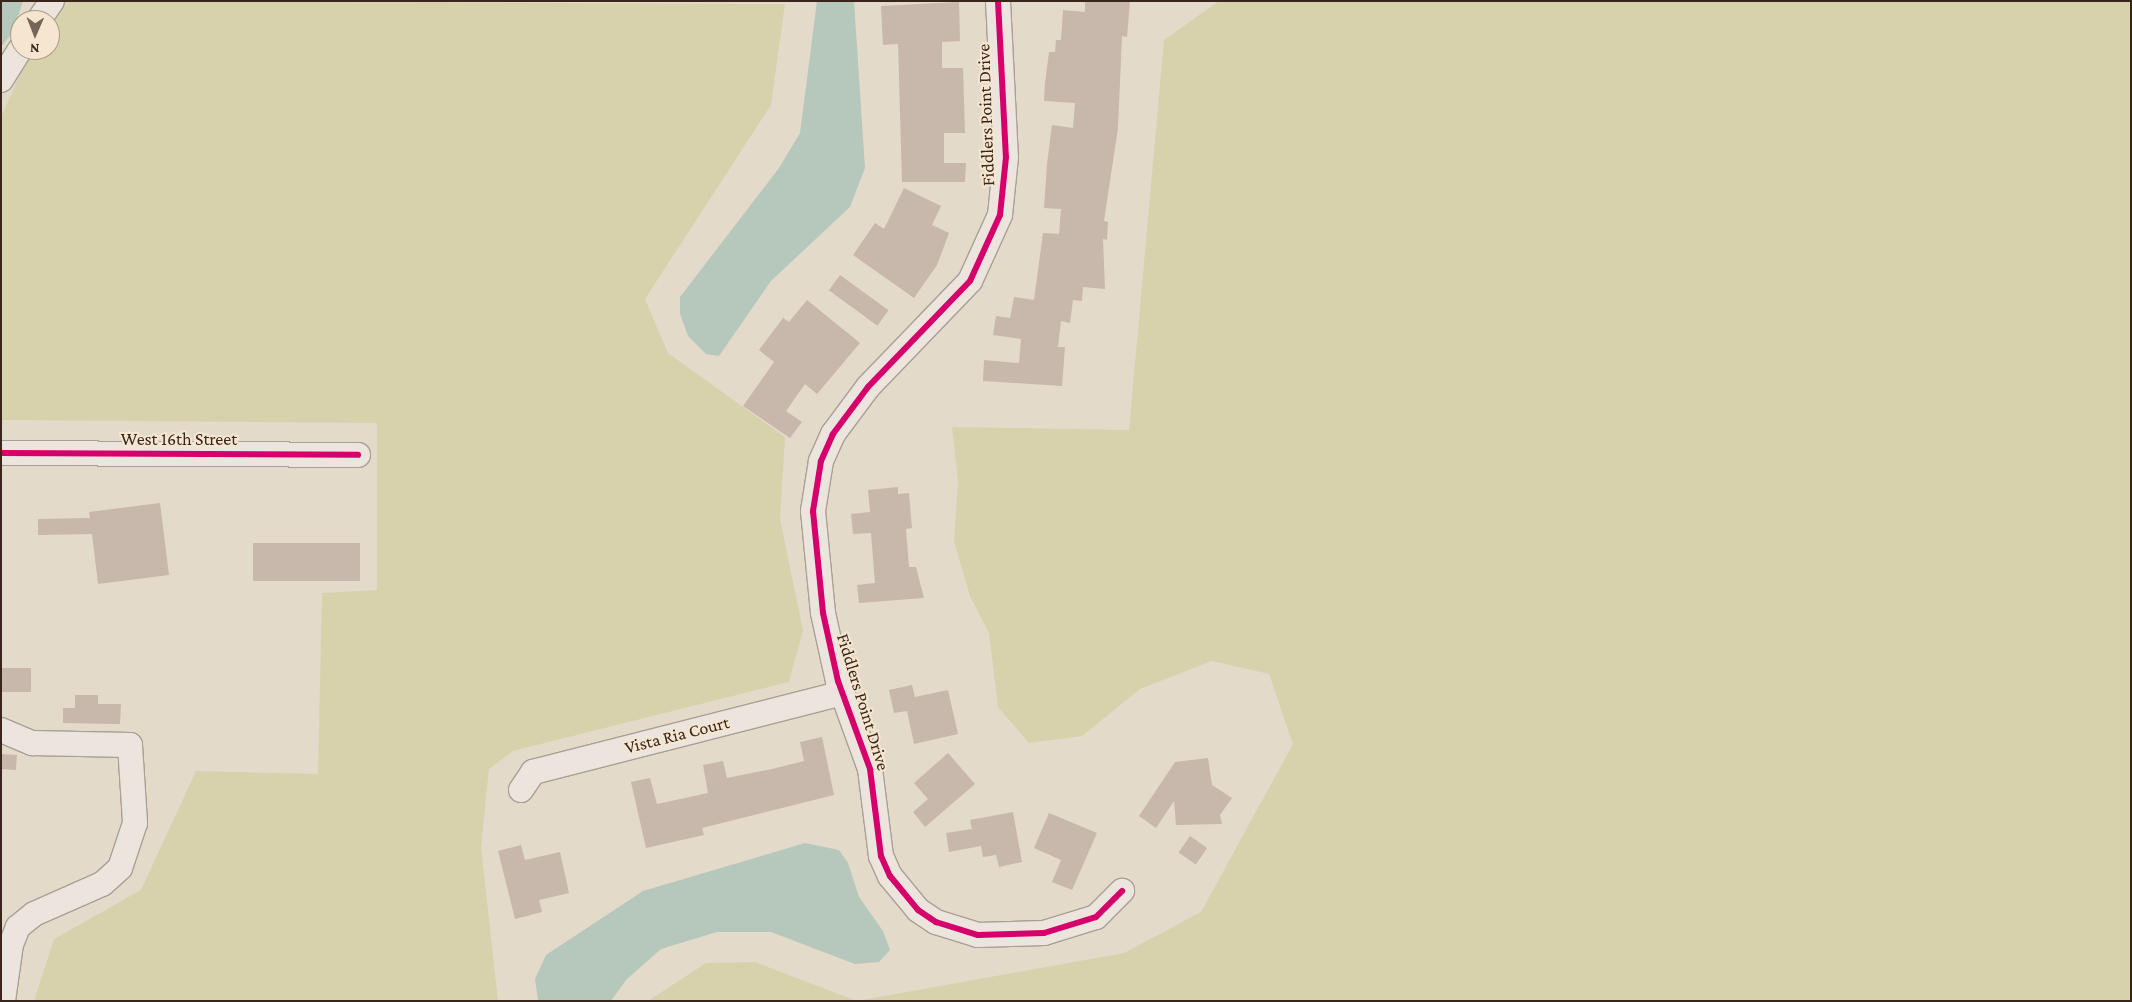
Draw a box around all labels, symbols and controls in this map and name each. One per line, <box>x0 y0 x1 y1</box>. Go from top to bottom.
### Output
north arrow <box>10 10 60 60</box>
text: N <box>30 41 40 57</box>
street label: Fiddlers Point Drive <box>973 44 999 186</box>
street label: West 16th Street <box>121 428 237 450</box>
street label: Fiddlers Point Drive <box>832 631 894 773</box>
street label: Vista Ria Court <box>622 712 732 758</box>

